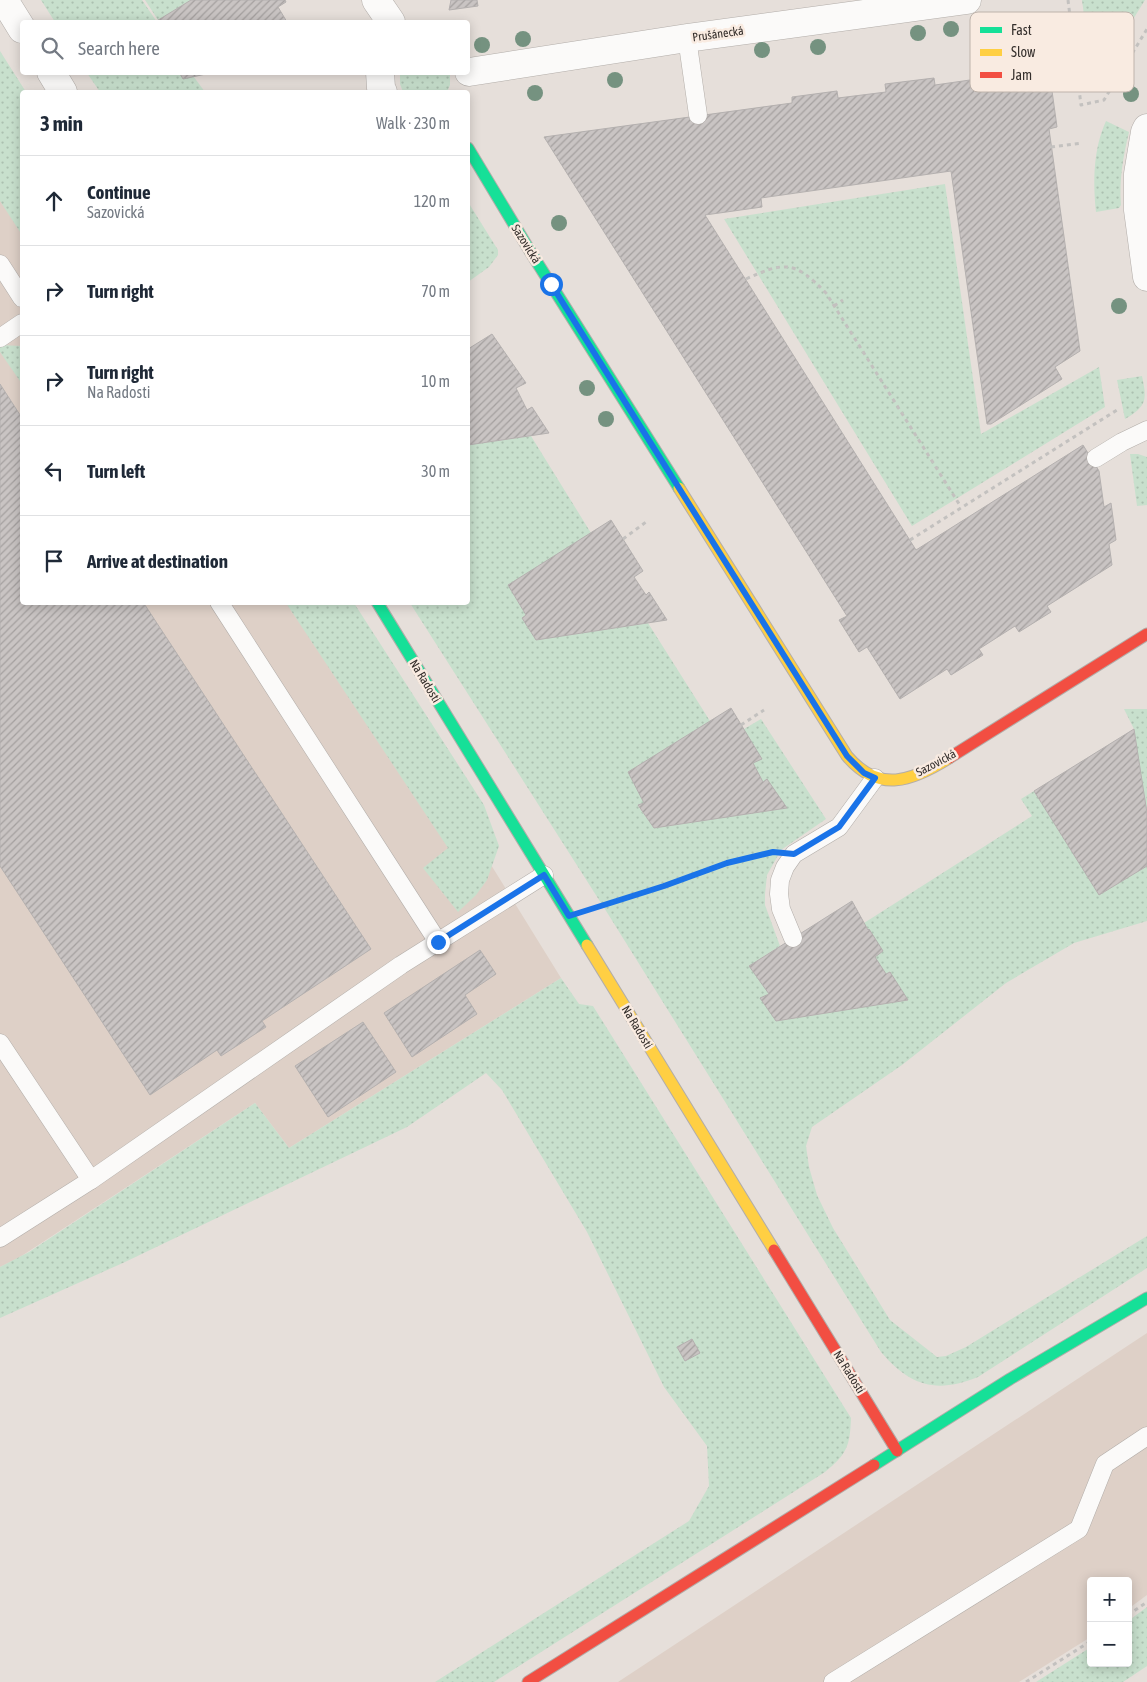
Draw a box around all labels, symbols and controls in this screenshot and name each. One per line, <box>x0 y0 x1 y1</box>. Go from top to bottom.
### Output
legend <box>970 12 1134 92</box>
search box <box>20 20 470 75</box>
text: Fast <box>1011 22 1032 38</box>
street label: Prušánecká <box>692 23 744 45</box>
icon: search <box>38 34 66 62</box>
text: Search here <box>78 37 160 59</box>
text: Slow <box>1011 44 1036 60</box>
text: Jam <box>1011 67 1032 83</box>
text: 3 min <box>40 111 83 135</box>
text: Walk · 230 m <box>376 114 450 132</box>
text: Continue <box>87 181 151 203</box>
icon: ahead <box>40 187 68 215</box>
text: 120 m <box>414 192 450 210</box>
text: Sazovická <box>87 203 145 221</box>
street label: Sazovická <box>509 222 543 266</box>
route start <box>540 273 563 296</box>
icon: right <box>40 277 68 305</box>
text: Turn right <box>87 280 154 302</box>
text: 70 m <box>421 282 450 300</box>
text: Turn right <box>87 361 154 383</box>
icon: right <box>40 367 68 395</box>
text: 10 m <box>421 372 450 390</box>
text: Na Radosti <box>87 383 151 401</box>
icon: left <box>40 457 68 485</box>
text: Turn left <box>87 460 145 482</box>
text: 30 m <box>421 462 450 480</box>
icon: arrive <box>40 547 68 575</box>
text: Arrive at destination <box>87 550 228 572</box>
street label: Na Radosti <box>407 657 443 705</box>
street label: Sazovická <box>914 747 958 779</box>
route end <box>427 931 450 954</box>
street label: Na Radosti <box>619 1003 655 1051</box>
street label: Na Radosti <box>830 1348 868 1396</box>
map controls <box>1087 1577 1132 1667</box>
button: + <box>1087 1577 1132 1622</box>
button: − <box>1087 1622 1132 1667</box>

